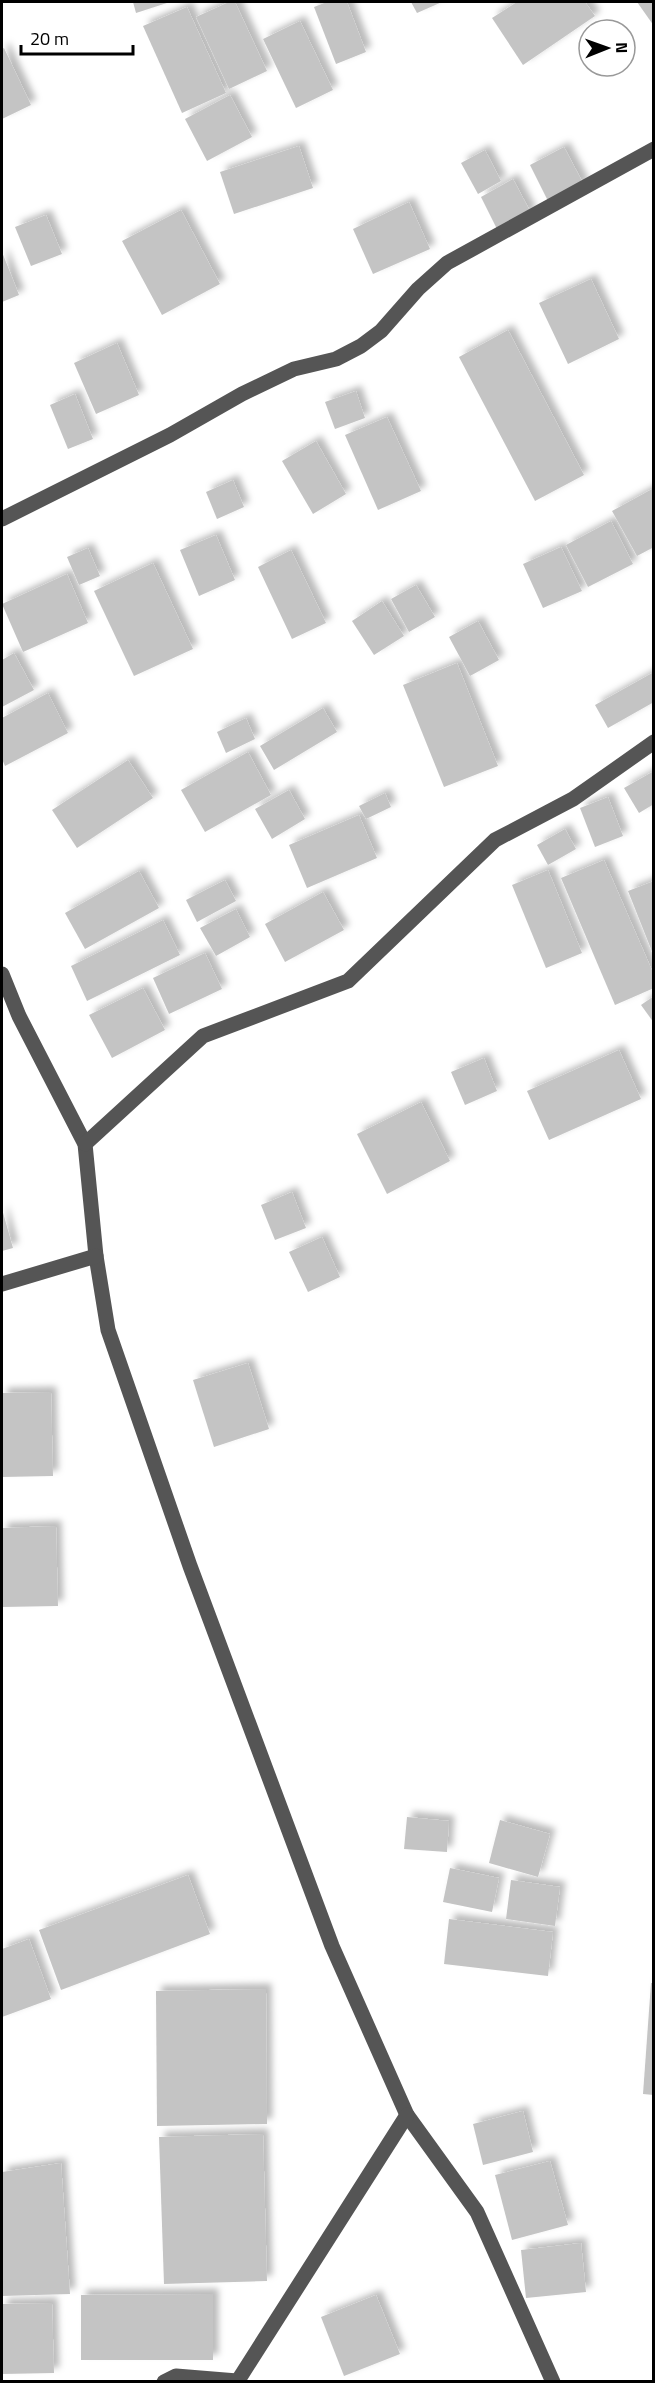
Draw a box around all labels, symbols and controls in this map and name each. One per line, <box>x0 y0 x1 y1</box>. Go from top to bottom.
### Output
scale bar <box>21 18 134 56</box>
north arrow <box>577 18 637 78</box>
text: 20 m <box>30 25 69 52</box>
text: N <box>610 42 634 53</box>

